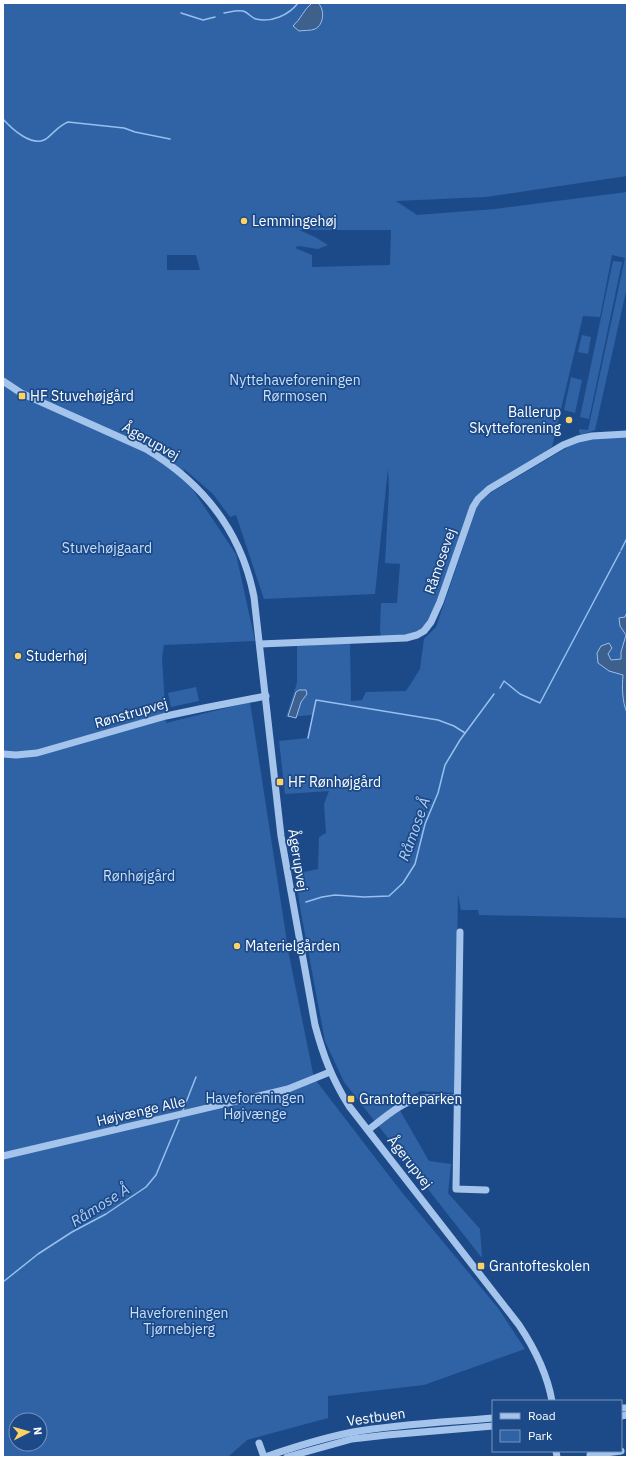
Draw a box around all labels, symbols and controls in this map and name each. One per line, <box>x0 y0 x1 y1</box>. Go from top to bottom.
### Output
place label: Lemmingehøj <box>252 212 337 230</box>
marker: Lemmingehøj <box>239 216 249 226</box>
park label: Nyttehaveforeningen Rørmosen <box>229 371 361 405</box>
place label: HF Stuvehøjgård <box>30 387 134 405</box>
marker: HF Stuvehøjgård <box>17 391 27 401</box>
place label: Ballerup Skytteforening <box>469 403 562 437</box>
marker: Ballerup Skytteforening <box>564 415 574 425</box>
street label: Ågerupvej <box>119 417 183 464</box>
street label: Råmosevej <box>420 526 460 596</box>
park label: Stuvehøjgaard <box>62 539 152 557</box>
place label: Studerhøj <box>26 647 87 665</box>
marker: Studerhøj <box>13 651 23 661</box>
street label: Rønstrupvej <box>92 694 170 732</box>
place label: HF Rønhøjgård <box>288 773 381 791</box>
marker: HF Rønhøjgård <box>275 777 285 787</box>
water label: Råmose Å <box>394 795 434 863</box>
street label: Ågerupvej <box>284 827 313 893</box>
park label: Rønhøjgård <box>103 867 175 885</box>
place label: Materielgården <box>245 937 340 955</box>
marker: Materielgården <box>232 941 242 951</box>
park label: Haveforeningen Højvænge <box>205 1089 305 1123</box>
place label: Grantofteparken <box>359 1090 462 1108</box>
street label: Højvænge Alle <box>95 1092 187 1130</box>
marker: Grantofteparken <box>346 1094 356 1104</box>
street label: Ågerupvej <box>384 1131 437 1192</box>
water label: Råmose Å <box>67 1179 133 1231</box>
place label: Grantofteskolen <box>489 1257 590 1275</box>
marker: Grantofteskolen <box>476 1261 486 1271</box>
park label: Haveforeningen Tjørnebjerg <box>129 1304 229 1338</box>
legend <box>492 1400 622 1452</box>
street label: Vestbuen <box>345 1404 407 1430</box>
text: Road <box>528 1408 556 1423</box>
north arrow <box>8 1412 48 1452</box>
text: N <box>31 1426 45 1436</box>
text: Park <box>528 1428 553 1443</box>

